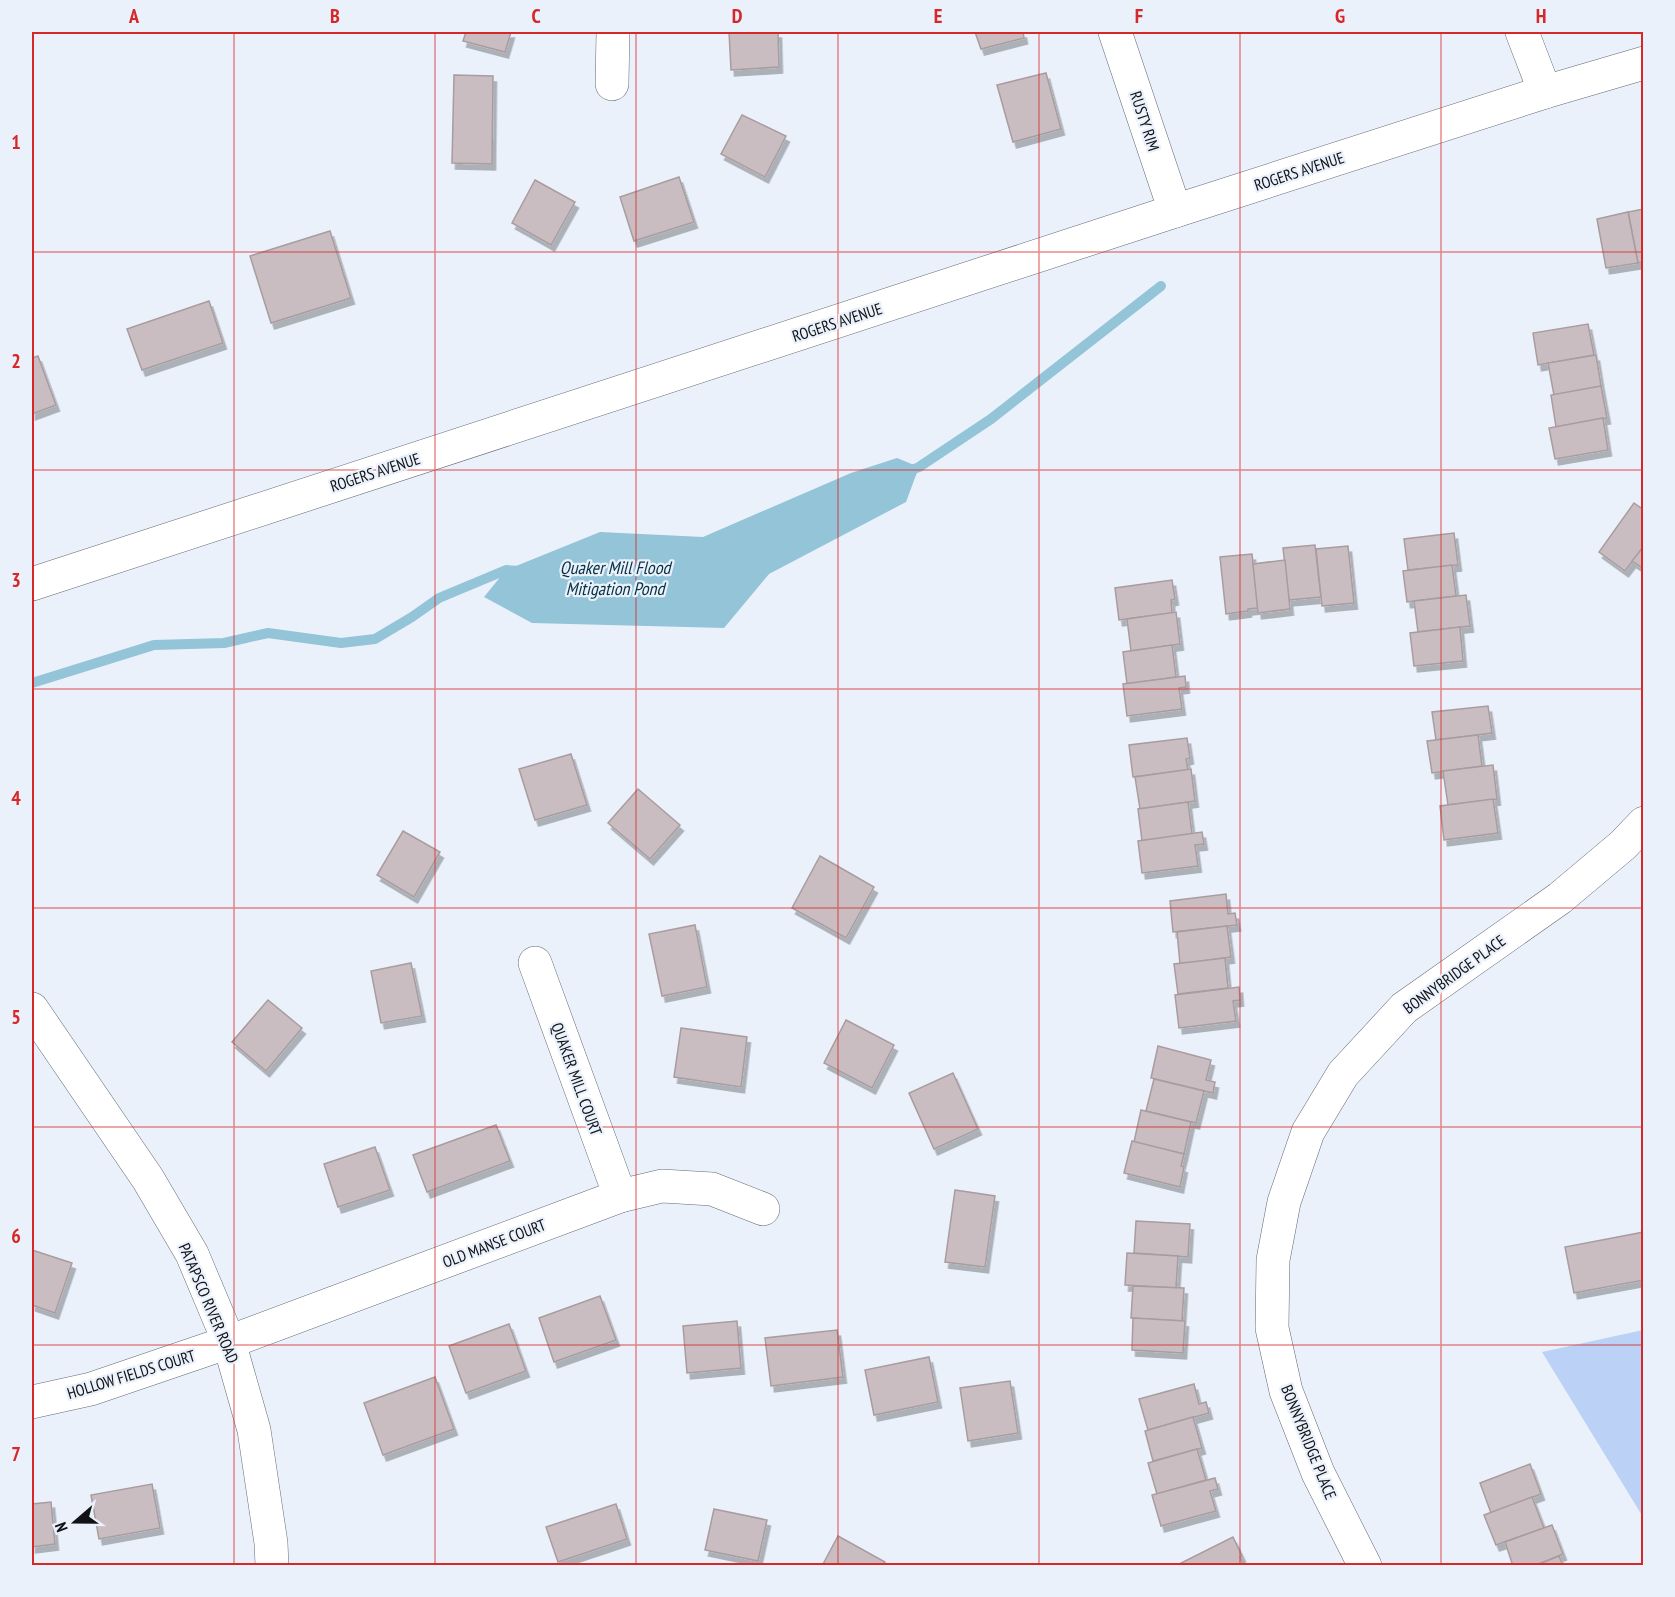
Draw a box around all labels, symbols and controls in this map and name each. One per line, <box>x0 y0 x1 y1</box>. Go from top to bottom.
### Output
text: A <box>128 3 140 29</box>
text: B <box>330 3 340 29</box>
text: C <box>531 3 541 29</box>
text: D <box>732 3 743 29</box>
text: E <box>934 3 942 29</box>
text: F <box>1135 3 1143 29</box>
text: G <box>1335 3 1345 29</box>
text: H <box>1536 3 1546 29</box>
street label: RUSTY RIM <box>1126 89 1164 153</box>
text: 1 <box>11 129 21 155</box>
street label: ROGERS AVENUE <box>1252 147 1347 195</box>
street label: ROGERS AVENUE <box>790 298 885 346</box>
text: 2 <box>11 348 21 374</box>
street label: ROGERS AVENUE <box>328 448 423 496</box>
water label: Quaker Mill Flood Mitigation Pond <box>560 556 672 600</box>
text: 3 <box>11 567 21 593</box>
text: 4 <box>11 785 21 811</box>
street label: BONNYBRIDGE PLACE <box>1399 930 1509 1018</box>
text: 5 <box>11 1004 21 1030</box>
street label: QUAKER MILL COURT <box>547 1020 607 1138</box>
street label: OLD MANSE COURT <box>440 1214 548 1272</box>
text: 6 <box>11 1223 21 1249</box>
street label: PATAPSCO RIVER ROAD <box>175 1240 243 1366</box>
street label: HOLLOW FIELDS COURT <box>65 1345 197 1403</box>
street label: BONNYBRIDGE PLACE <box>1277 1382 1341 1502</box>
text: 7 <box>11 1441 21 1467</box>
north arrow <box>45 1492 105 1552</box>
text: N <box>50 1520 72 1535</box>

